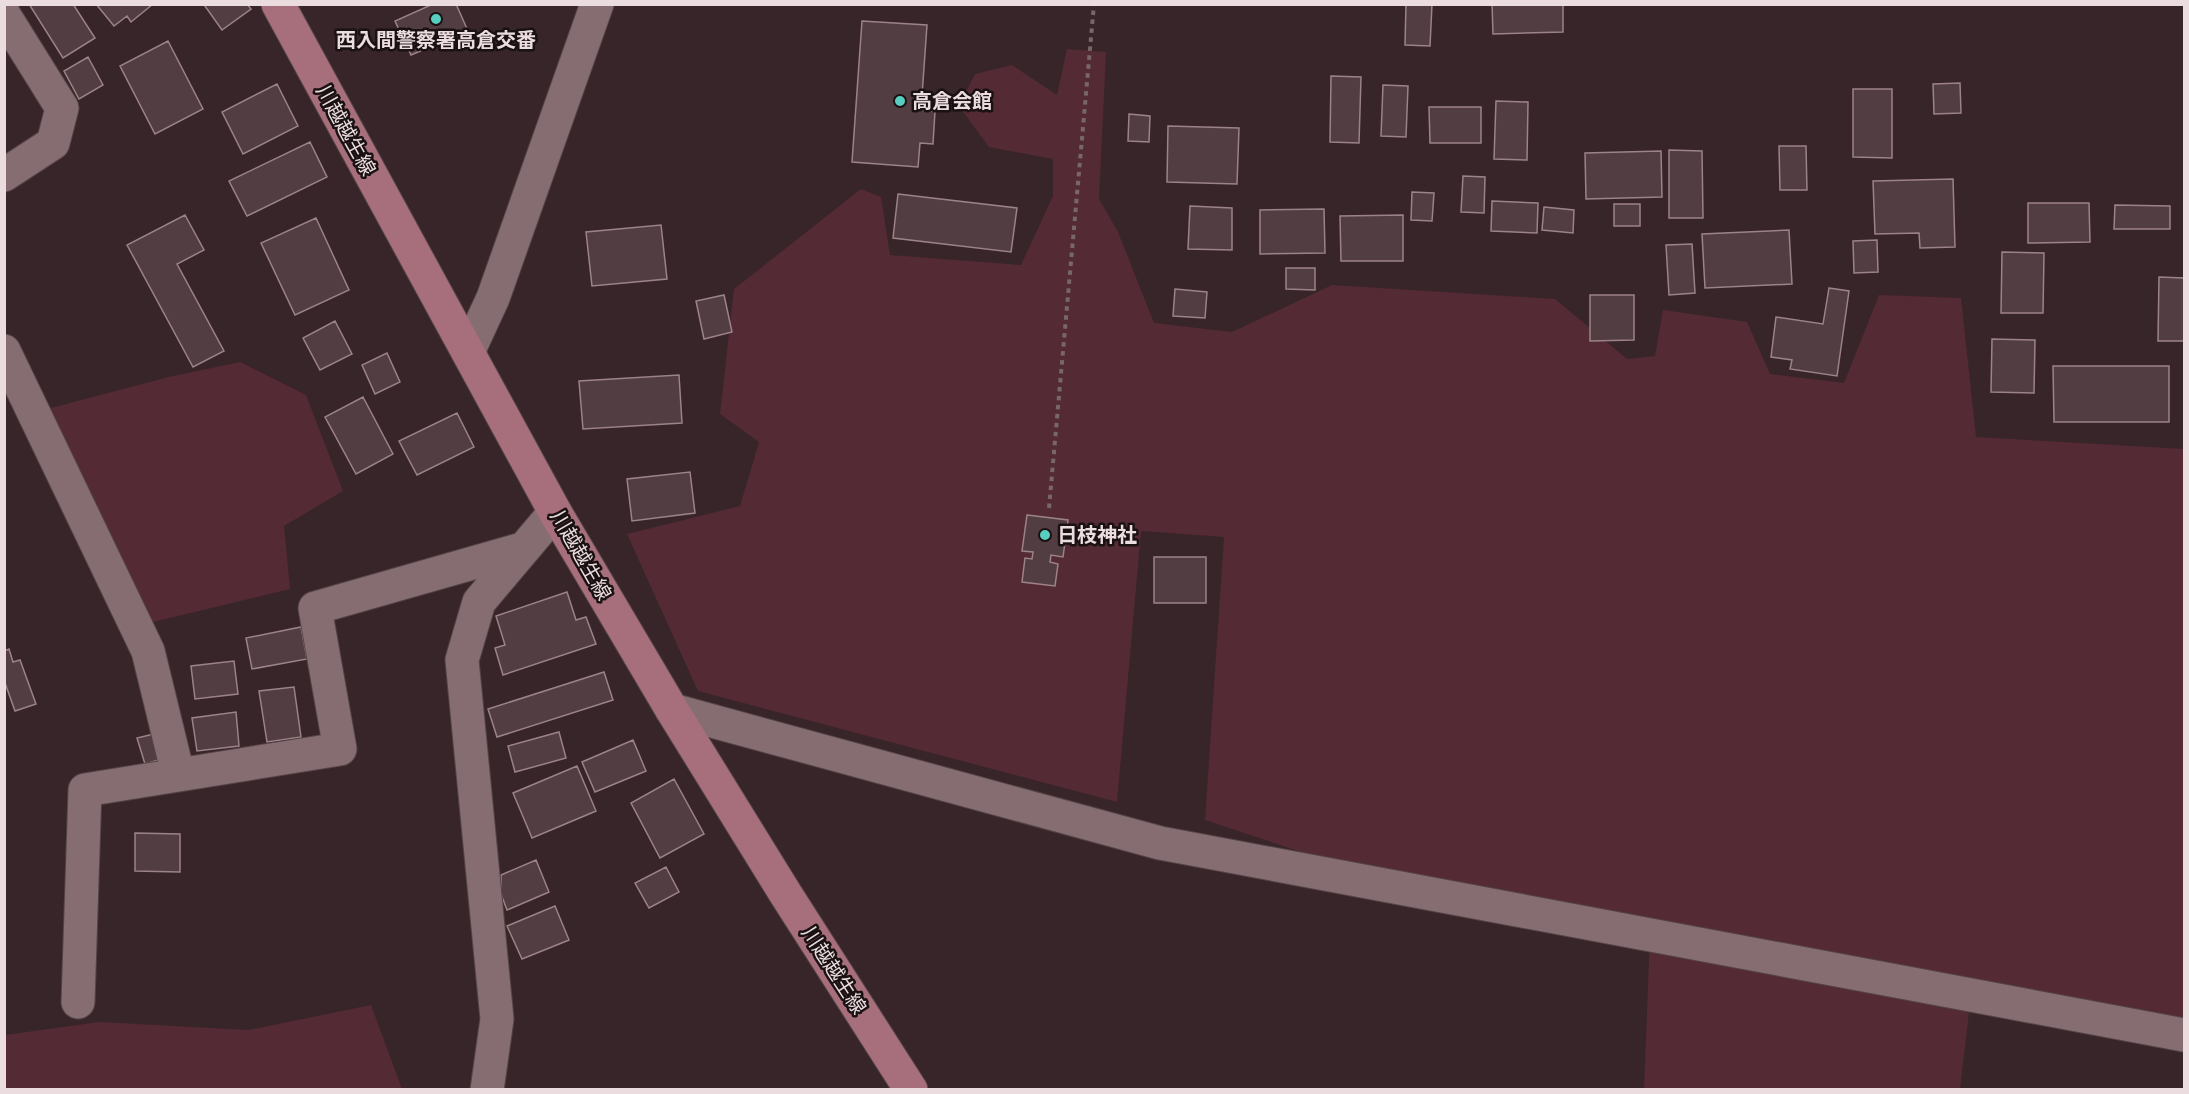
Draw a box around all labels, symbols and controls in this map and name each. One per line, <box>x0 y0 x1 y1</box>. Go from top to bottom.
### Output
marker: 西入間警察署高倉交番 <box>429 12 443 26</box>
place label: 西入間警察署高倉交番 <box>336 28 536 52</box>
street label: 川越越生線 <box>311 80 381 180</box>
place label: 高倉会館 <box>912 89 992 113</box>
marker: 高倉会館 <box>893 94 907 108</box>
street label: 川越越生線 <box>546 506 616 604</box>
place label: 日枝神社 <box>1057 523 1137 547</box>
marker: 日枝神社 <box>1038 528 1052 542</box>
street label: 川越越生線 <box>797 922 871 1018</box>

